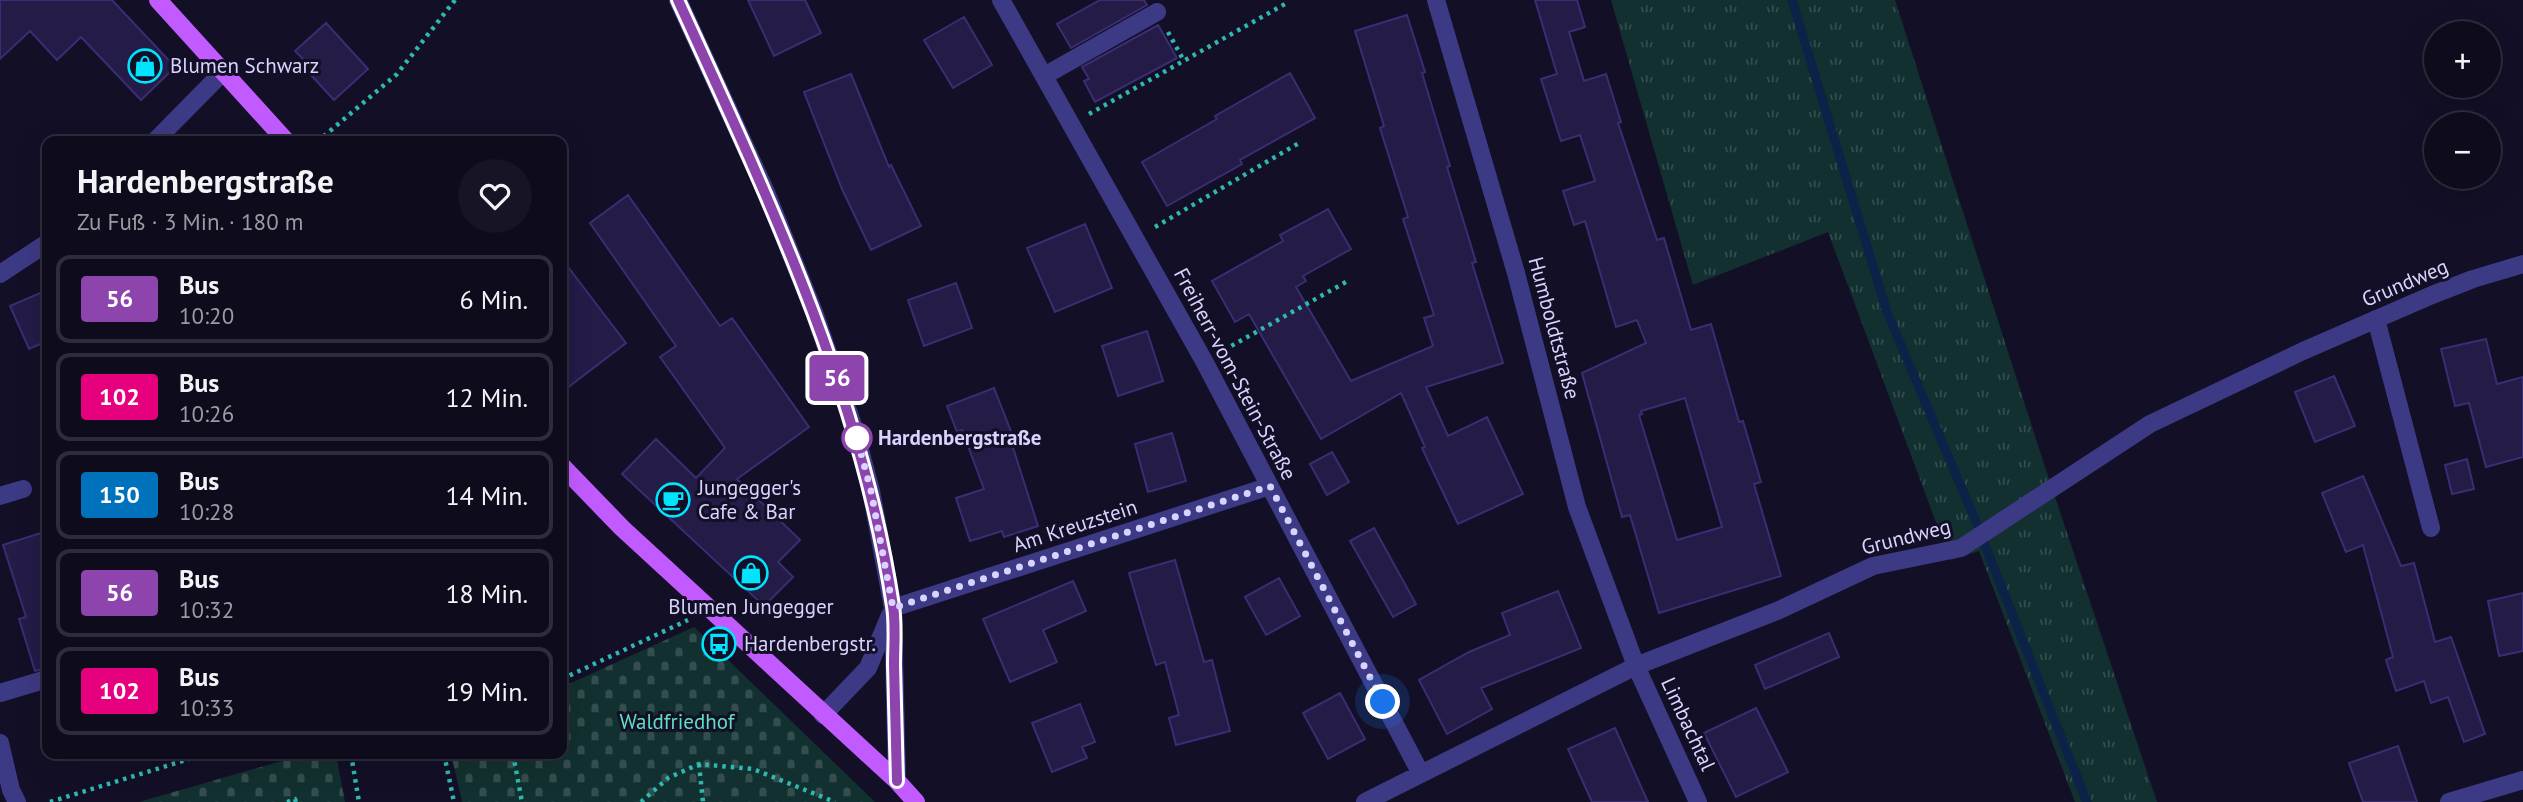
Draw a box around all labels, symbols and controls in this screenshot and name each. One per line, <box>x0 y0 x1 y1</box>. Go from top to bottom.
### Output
map controls <box>2424 21 2501 189</box>
button: + <box>2424 21 2501 98</box>
shop icon: Blumen Schwarz <box>126 47 164 85</box>
place label: Blumen Schwarz <box>170 52 319 79</box>
button: − <box>2424 112 2501 189</box>
text: Hardenbergstraße <box>77 159 334 202</box>
button: heart <box>458 159 532 233</box>
text: Zu Fuß · 3 Min. · 180 m <box>77 207 303 236</box>
street label: Grundweg <box>2358 252 2452 313</box>
street label: Humboldtstraße <box>1523 254 1586 402</box>
street label: Freiherr-vom-Stein-Straße <box>1168 263 1303 484</box>
text: Bus <box>179 268 219 301</box>
text: 56 <box>106 283 133 314</box>
text: 6 Min. <box>460 283 528 316</box>
text: 10:20 <box>179 301 234 330</box>
line badge: 56 <box>806 355 868 401</box>
text: 56 <box>823 362 851 393</box>
text: Bus <box>179 366 219 399</box>
text: 102 <box>99 381 140 412</box>
text: 12 Min. <box>445 381 528 414</box>
text: 10:26 <box>179 399 234 428</box>
marker: Hardenbergstraße <box>842 423 872 453</box>
place label: Hardenbergstraße <box>878 424 1041 451</box>
text: Bus <box>179 464 219 497</box>
place label: Jungegger's Cafe & Bar <box>697 474 801 525</box>
text: 150 <box>99 479 140 510</box>
text: 14 Min. <box>445 479 528 512</box>
cafe icon: Jungegger's Cafe & Bar <box>654 481 692 519</box>
street label: Am Kreuzstein <box>1009 493 1140 558</box>
text: 10:28 <box>179 497 234 526</box>
street label: Grundweg <box>1858 512 1953 561</box>
shop icon: Blumen Jungegger <box>732 554 770 592</box>
text: Bus <box>179 562 219 595</box>
text: 56 <box>106 577 133 608</box>
text: 18 Min. <box>445 577 528 610</box>
place label: Blumen Jungegger <box>668 593 834 620</box>
text: 10:32 <box>179 595 234 624</box>
bus stop icon: Hardenbergstr. <box>700 625 738 663</box>
place label: Hardenbergstr. <box>744 630 876 657</box>
text: Bus <box>179 660 219 693</box>
street label: Limbachtal <box>1655 673 1722 775</box>
text: 102 <box>99 675 140 706</box>
text: 19 Min. <box>445 675 528 708</box>
your location <box>1365 684 1400 719</box>
text: 10:33 <box>179 693 234 722</box>
park label: Waldfriedhof <box>620 708 736 735</box>

